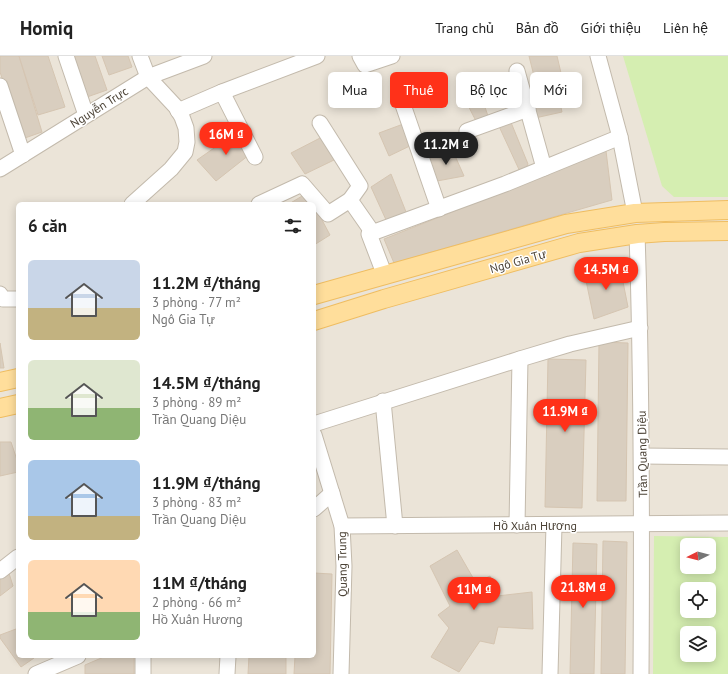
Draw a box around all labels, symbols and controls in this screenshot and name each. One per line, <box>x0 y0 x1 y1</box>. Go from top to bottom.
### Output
text: Homiq <box>20 16 73 40</box>
text: Trang chủ <box>435 19 494 37</box>
text: Bản đồ <box>516 19 559 37</box>
text: Giới thiệu <box>581 19 641 37</box>
text: Liên hệ <box>663 19 708 37</box>
chip: Mua <box>328 72 382 108</box>
chip: Thuê <box>390 72 448 108</box>
chip: Bộ lọc <box>456 72 522 108</box>
chip: Mới <box>530 72 582 108</box>
street label: Nguyễn Trực <box>67 83 131 131</box>
pin: 16M ₫ <box>198 122 254 156</box>
text: 16M ₫ <box>208 126 244 143</box>
pin: 11.2M ₫ <box>409 132 483 166</box>
text: 11.2M ₫ <box>423 136 469 153</box>
text: 6 căn <box>28 215 67 237</box>
icon: filters <box>282 215 304 237</box>
street label: Ngô Gia Tự <box>488 246 548 276</box>
pin: 14.5M ₫ <box>569 257 643 291</box>
text: 14.5M ₫ <box>583 261 629 278</box>
text: 11.2M ₫/tháng <box>152 272 261 294</box>
icon: home <box>60 276 108 324</box>
text: 3 phòng · 77 m² <box>152 294 241 311</box>
text: Ngô Gia Tự <box>152 311 215 328</box>
text: 14.5M ₫/tháng <box>152 372 261 394</box>
icon: home <box>60 376 108 424</box>
text: 3 phòng · 89 m² <box>152 394 242 411</box>
pin: 11.9M ₫ <box>528 399 602 433</box>
text: 11.9M ₫ <box>542 403 588 420</box>
street label: Trần Quang Diệu <box>634 410 650 498</box>
text: Trần Quang Diệu <box>152 411 246 428</box>
text: 11.9M ₫/tháng <box>152 472 261 494</box>
icon: home <box>60 476 108 524</box>
text: 3 phòng · 83 m² <box>152 494 242 511</box>
text: Trần Quang Diệu <box>152 511 246 528</box>
street label: Hồ Xuân Hương <box>493 518 577 533</box>
street label: Quang Trung <box>334 531 350 597</box>
north arrow <box>680 538 716 574</box>
map controls <box>680 538 716 662</box>
text: 11M ₫/tháng <box>152 572 247 594</box>
pin: 21.8M ₫ <box>546 575 620 609</box>
icon: home <box>60 576 108 624</box>
pin: 11M ₫ <box>446 577 502 611</box>
text: 21.8M ₫ <box>560 579 606 596</box>
text: 11M ₫ <box>456 581 492 598</box>
button: locate <box>680 582 716 618</box>
text: 2 phòng · 66 m² <box>152 594 242 611</box>
text: Hồ Xuân Hương <box>152 611 243 628</box>
button: layers <box>680 626 716 662</box>

